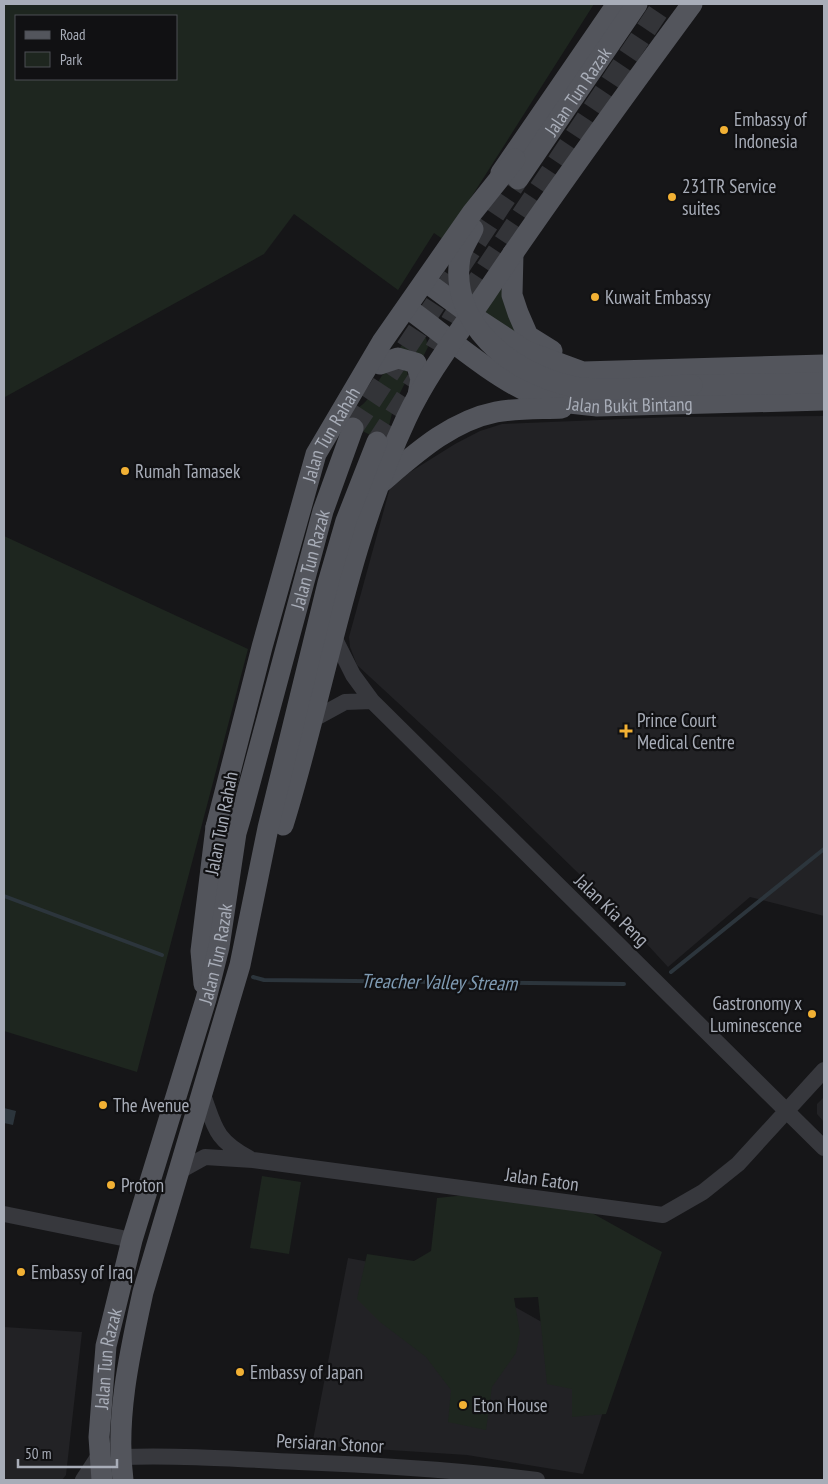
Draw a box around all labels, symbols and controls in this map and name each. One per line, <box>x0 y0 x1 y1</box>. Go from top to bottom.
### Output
legend <box>15 15 178 80</box>
text: Road <box>60 25 86 44</box>
street label: Jalan Tun Razak <box>538 42 617 141</box>
text: Park <box>60 50 82 69</box>
place label: Embassy of Indonesia <box>734 107 808 153</box>
marker: Embassy of Indonesia <box>718 124 730 136</box>
place label: 231TR Service suites <box>682 174 776 220</box>
marker: 231TR Service suites <box>666 191 678 203</box>
place label: Kuwait Embassy <box>605 285 712 309</box>
marker: Kuwait Embassy <box>589 291 601 303</box>
street label: Jalan Tun Rahah <box>296 382 365 486</box>
street label: Jalan Bukit Bintang <box>565 391 693 418</box>
place label: Rumah Tamasek <box>135 459 241 483</box>
marker: Rumah Tamasek <box>119 465 131 477</box>
street label: Jalan Tun Razak <box>285 506 335 613</box>
place label: Prince Court Medical Centre <box>637 708 735 754</box>
marker: Prince Court Medical Centre <box>619 724 633 738</box>
street label: Jalan Tun Rahah <box>199 769 243 878</box>
street label: Jalan Kia Peng <box>569 868 654 951</box>
street label: Jalan Tun Razak <box>193 901 237 1008</box>
water label: Treacher Valley Stream <box>361 968 518 996</box>
place label: Gastronomy x Luminescence <box>710 991 802 1037</box>
marker: Gastronomy x Luminescence <box>806 1008 818 1020</box>
place label: The Avenue <box>113 1093 189 1117</box>
marker: The Avenue <box>97 1099 109 1111</box>
street label: Jalan Eaton <box>503 1162 580 1196</box>
place label: Proton <box>121 1173 164 1197</box>
marker: Proton <box>105 1179 117 1191</box>
place label: Embassy of Iraq <box>31 1260 133 1284</box>
marker: Embassy of Iraq <box>15 1266 27 1278</box>
street label: Jalan Tun Razak <box>89 1305 127 1411</box>
place label: Embassy of Japan <box>250 1360 363 1384</box>
marker: Embassy of Japan <box>234 1366 246 1378</box>
place label: Eton House <box>473 1393 548 1417</box>
marker: Eton House <box>457 1399 469 1411</box>
street label: Persiaran Stonor <box>276 1428 385 1458</box>
scale bar <box>18 1436 116 1468</box>
text: 50 m <box>25 1444 51 1463</box>

